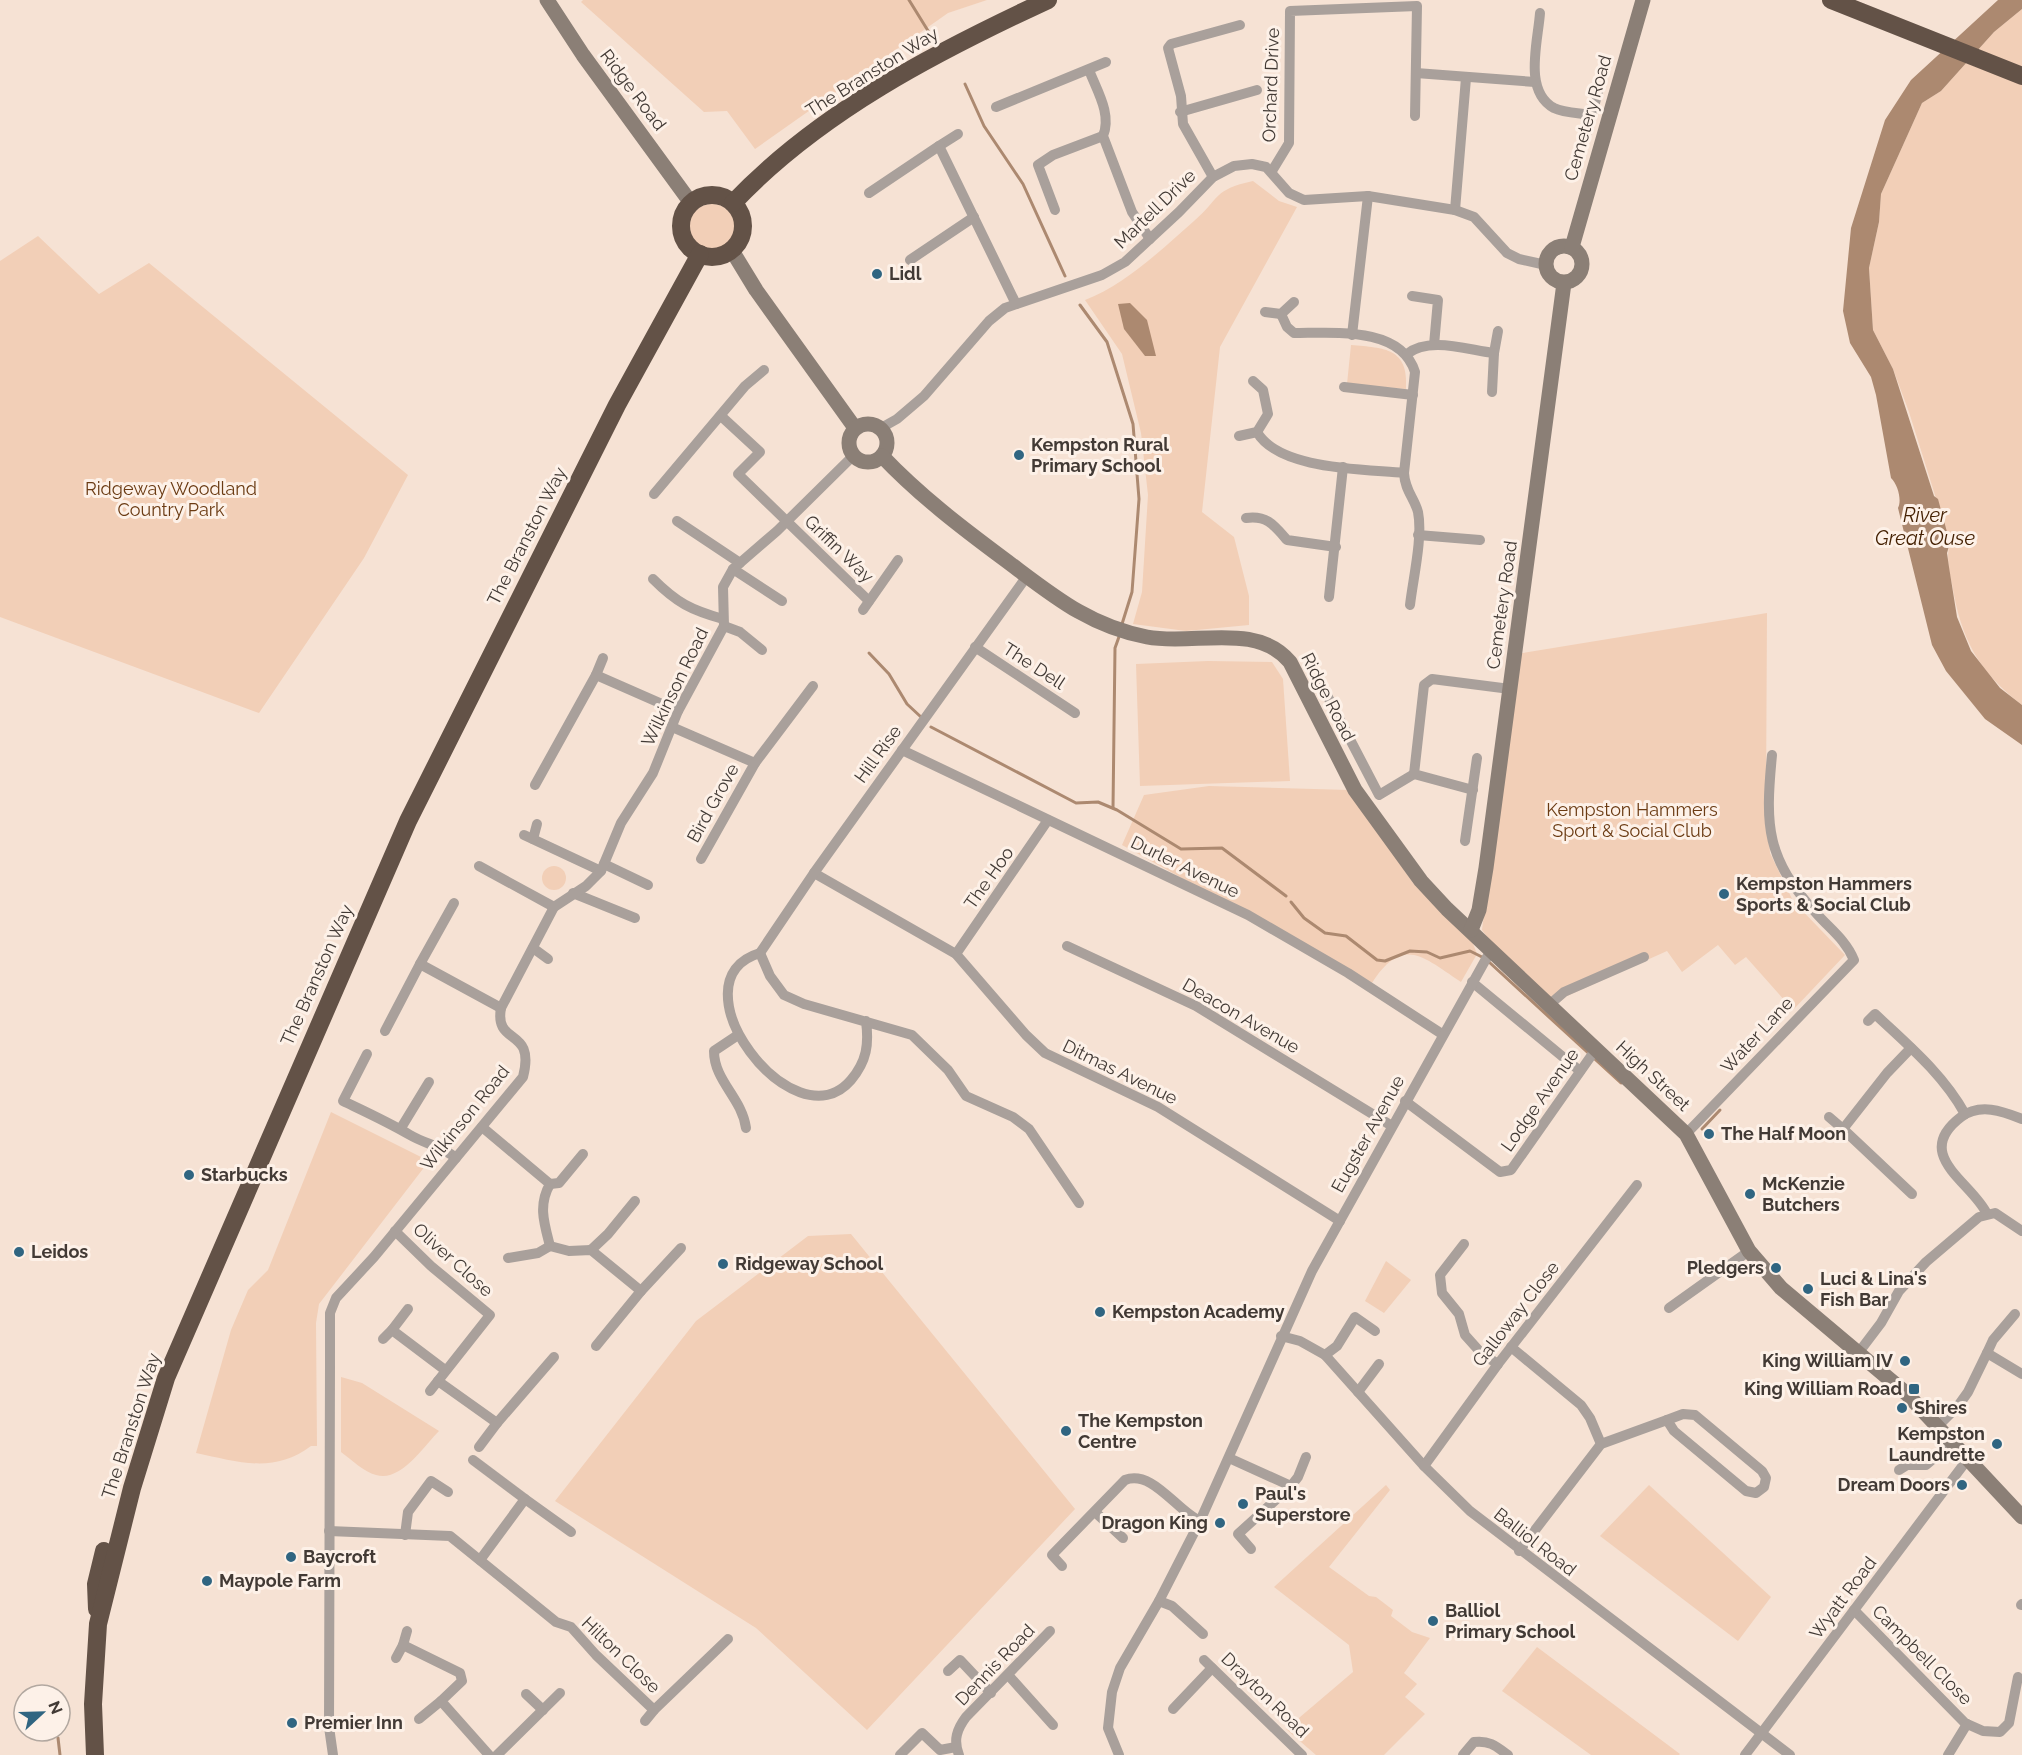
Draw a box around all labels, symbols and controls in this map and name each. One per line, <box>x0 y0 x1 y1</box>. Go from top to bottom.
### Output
street label: The Branston Way <box>802 22 942 121</box>
street label: Orchard Drive <box>1258 27 1283 143</box>
street label: Ridge Road <box>596 45 671 134</box>
street label: Cemetery Road <box>1560 53 1615 183</box>
street label: Martell Drive <box>1110 164 1200 253</box>
place label: Lidl <box>889 263 922 284</box>
marker: Lidl <box>870 267 884 281</box>
place label: Kempston Rural Primary School <box>1031 434 1169 476</box>
marker: Kempston Rural Primary School <box>1012 448 1026 462</box>
street label: The Branston Way <box>483 463 571 608</box>
park label: Ridgeway Woodland Country Park <box>85 478 257 520</box>
water label: River Great Ouse <box>1875 503 1975 550</box>
street label: Griffin Way <box>800 511 878 587</box>
street label: Cemetery Road <box>1482 539 1521 671</box>
street label: Wilkinson Road <box>637 624 712 749</box>
street label: The Dell <box>999 638 1069 693</box>
street label: Ridge Road <box>1297 649 1360 744</box>
street label: Hill Rise <box>850 721 906 787</box>
street label: Bird Grove <box>682 759 743 846</box>
park label: Kempston Hammers Sport & Social Club <box>1546 799 1718 841</box>
street label: Durler Avenue <box>1127 831 1243 902</box>
street label: The Hoo <box>960 842 1018 913</box>
place label: Kempston Hammers Sports & Social Club <box>1736 873 1912 915</box>
marker: Kempston Hammers Sports & Social Club <box>1717 887 1731 901</box>
street label: The Branston Way <box>276 901 357 1049</box>
street label: Deacon Avenue <box>1179 974 1304 1058</box>
street label: Water Lane <box>1716 992 1797 1077</box>
street label: Ditmas Avenue <box>1059 1035 1181 1109</box>
street label: High Street <box>1612 1036 1695 1115</box>
street label: Lodge Avenue <box>1496 1044 1583 1155</box>
street label: Wilkinson Road <box>416 1061 513 1175</box>
street label: Eugster Avenue <box>1327 1071 1409 1196</box>
place label: The Half Moon <box>1721 1123 1846 1144</box>
marker: The Half Moon <box>1702 1127 1716 1141</box>
place label: Starbucks <box>201 1164 288 1185</box>
marker: Starbucks <box>182 1168 196 1182</box>
place label: McKenzie Butchers <box>1762 1173 1845 1215</box>
marker: McKenzie Butchers <box>1743 1187 1757 1201</box>
street label: Oliver Close <box>409 1218 498 1301</box>
place label: Leidos <box>31 1241 88 1262</box>
marker: Leidos <box>12 1245 26 1259</box>
place label: Ridgeway School <box>735 1253 883 1274</box>
marker: Ridgeway School <box>716 1257 730 1271</box>
street label: Galloway Close <box>1468 1257 1564 1371</box>
place label: Pledgers <box>1687 1257 1764 1278</box>
marker: Pledgers <box>1769 1261 1783 1275</box>
place label: Luci & Lina's Fish Bar <box>1820 1268 1927 1310</box>
marker: Luci & Lina's Fish Bar <box>1801 1282 1815 1296</box>
place label: Kempston Academy <box>1112 1301 1285 1322</box>
marker: Kempston Academy <box>1093 1305 1107 1319</box>
street label: The Branston Way <box>97 1350 164 1501</box>
place label: King William IV <box>1762 1350 1894 1371</box>
marker: King William IV <box>1898 1354 1912 1368</box>
place label: King William Road <box>1744 1378 1902 1399</box>
marker: King William Road <box>1907 1382 1921 1396</box>
place label: Shires <box>1914 1397 1967 1418</box>
marker: Shires <box>1895 1401 1909 1415</box>
place label: The Kempston Centre <box>1078 1410 1203 1452</box>
place label: Kempston Laundrette <box>1889 1423 1985 1465</box>
marker: The Kempston Centre <box>1059 1424 1073 1438</box>
marker: Kempston Laundrette <box>1990 1437 2004 1451</box>
place label: Dream Doors <box>1838 1474 1950 1495</box>
marker: Dream Doors <box>1955 1478 1969 1492</box>
place label: Paul's Superstore <box>1255 1483 1351 1525</box>
marker: Paul's Superstore <box>1236 1497 1250 1511</box>
street label: Balliol Road <box>1490 1503 1581 1580</box>
place label: Dragon King <box>1101 1512 1208 1533</box>
marker: Dragon King <box>1213 1516 1227 1530</box>
place label: Baycroft <box>303 1546 376 1567</box>
marker: Baycroft <box>284 1550 298 1564</box>
street label: Wyatt Road <box>1805 1552 1880 1643</box>
place label: Maypole Farm <box>219 1570 341 1591</box>
marker: Maypole Farm <box>200 1574 214 1588</box>
place label: Balliol Primary School <box>1445 1600 1575 1642</box>
street label: Campbell Close <box>1868 1600 1977 1709</box>
street label: Hilton Close <box>578 1612 665 1698</box>
marker: Balliol Primary School <box>1426 1614 1440 1628</box>
street label: Dennis Road <box>951 1620 1039 1710</box>
street label: Drayton Road <box>1217 1648 1313 1742</box>
north arrow <box>12 1683 72 1743</box>
text: N <box>44 1698 67 1717</box>
place label: Premier Inn <box>304 1712 403 1733</box>
marker: Premier Inn <box>285 1716 299 1730</box>

